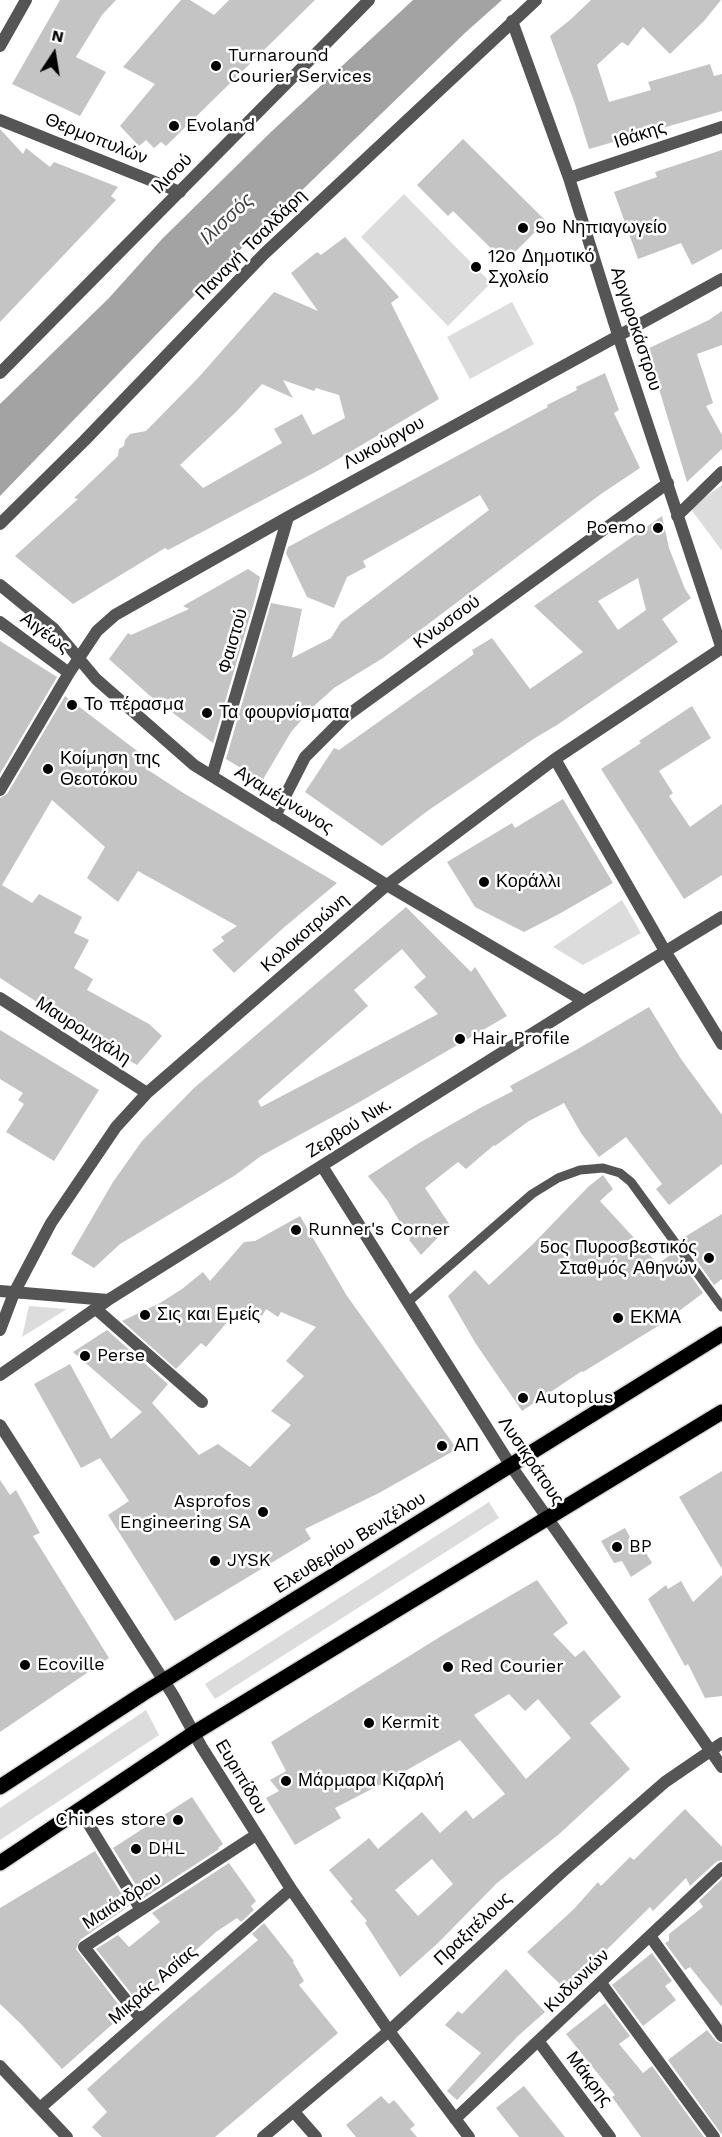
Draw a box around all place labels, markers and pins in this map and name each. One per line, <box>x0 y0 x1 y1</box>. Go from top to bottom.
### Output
place label: Turnaround Courier Services <box>228 45 372 88</box>
marker: Turnaround Courier Services <box>209 59 223 73</box>
place label: Evoland <box>186 115 255 137</box>
marker: Evoland <box>167 119 181 133</box>
place label: 9ο Νηπιαγωγείο <box>535 217 667 239</box>
marker: 9ο Νηπιαγωγείο <box>516 221 530 235</box>
place label: 12ο Δημοτικό Σχολείο <box>488 246 595 288</box>
marker: 12ο Δημοτικό Σχολείο <box>469 260 483 274</box>
place label: Poemo <box>586 517 646 539</box>
marker: Poemo <box>651 521 665 535</box>
place label: Το πέρασμα <box>84 694 184 716</box>
marker: Το πέρασμα <box>65 698 79 712</box>
place label: Τα φουρνίσματα <box>219 702 349 724</box>
marker: Τα φουρνίσματα <box>200 706 214 720</box>
place label: Κοίμηση της Θεοτόκου <box>60 748 160 790</box>
marker: Κοίμηση της Θεοτόκου <box>41 762 55 776</box>
place label: Κοράλλι <box>496 871 560 893</box>
marker: Κοράλλι <box>477 875 491 889</box>
place label: Hair Profile <box>472 1028 570 1050</box>
marker: Hair Profile <box>453 1032 467 1046</box>
place label: Runner's Corner <box>308 1219 450 1241</box>
marker: Runner's Corner <box>289 1223 303 1237</box>
place label: 5ος Πυροσβεστικός Σταθμός Αθηνών <box>539 1237 697 1280</box>
marker: 5ος Πυροσβεστικός Σταθμός Αθηνών <box>702 1251 716 1265</box>
place label: Σις και Εμείς <box>157 1304 260 1326</box>
place label: ΕΚΜΑ <box>630 1307 681 1329</box>
marker: Σις και Εμείς <box>138 1308 152 1322</box>
marker: ΕΚΜΑ <box>611 1311 625 1325</box>
place label: Perse <box>97 1345 145 1367</box>
marker: Perse <box>78 1349 92 1363</box>
place label: Autoplus <box>535 1387 614 1409</box>
marker: Autoplus <box>516 1391 530 1405</box>
place label: ΑΠ <box>454 1435 479 1457</box>
marker: ΑΠ <box>435 1439 449 1453</box>
place label: Asprofos Engineering SA <box>120 1491 251 1534</box>
marker: Asprofos Engineering SA <box>256 1505 270 1519</box>
place label: BP <box>629 1536 652 1558</box>
marker: BP <box>610 1540 624 1554</box>
place label: JYSK <box>227 1550 270 1572</box>
marker: JYSK <box>208 1554 222 1568</box>
place label: Ecoville <box>37 1654 105 1676</box>
place label: Red Courier <box>460 1656 564 1678</box>
marker: Ecoville <box>18 1658 32 1672</box>
marker: Red Courier <box>441 1660 455 1674</box>
place label: Kermit <box>381 1712 439 1734</box>
marker: Kermit <box>362 1716 376 1730</box>
place label: Μάρμαρα Κιζαρλή <box>298 1770 444 1792</box>
marker: Μάρμαρα Κιζαρλή <box>279 1774 293 1788</box>
place label: Chines store <box>55 1809 166 1831</box>
marker: Chines store <box>171 1813 185 1827</box>
place label: DHL <box>148 1838 185 1860</box>
marker: DHL <box>129 1842 143 1856</box>

